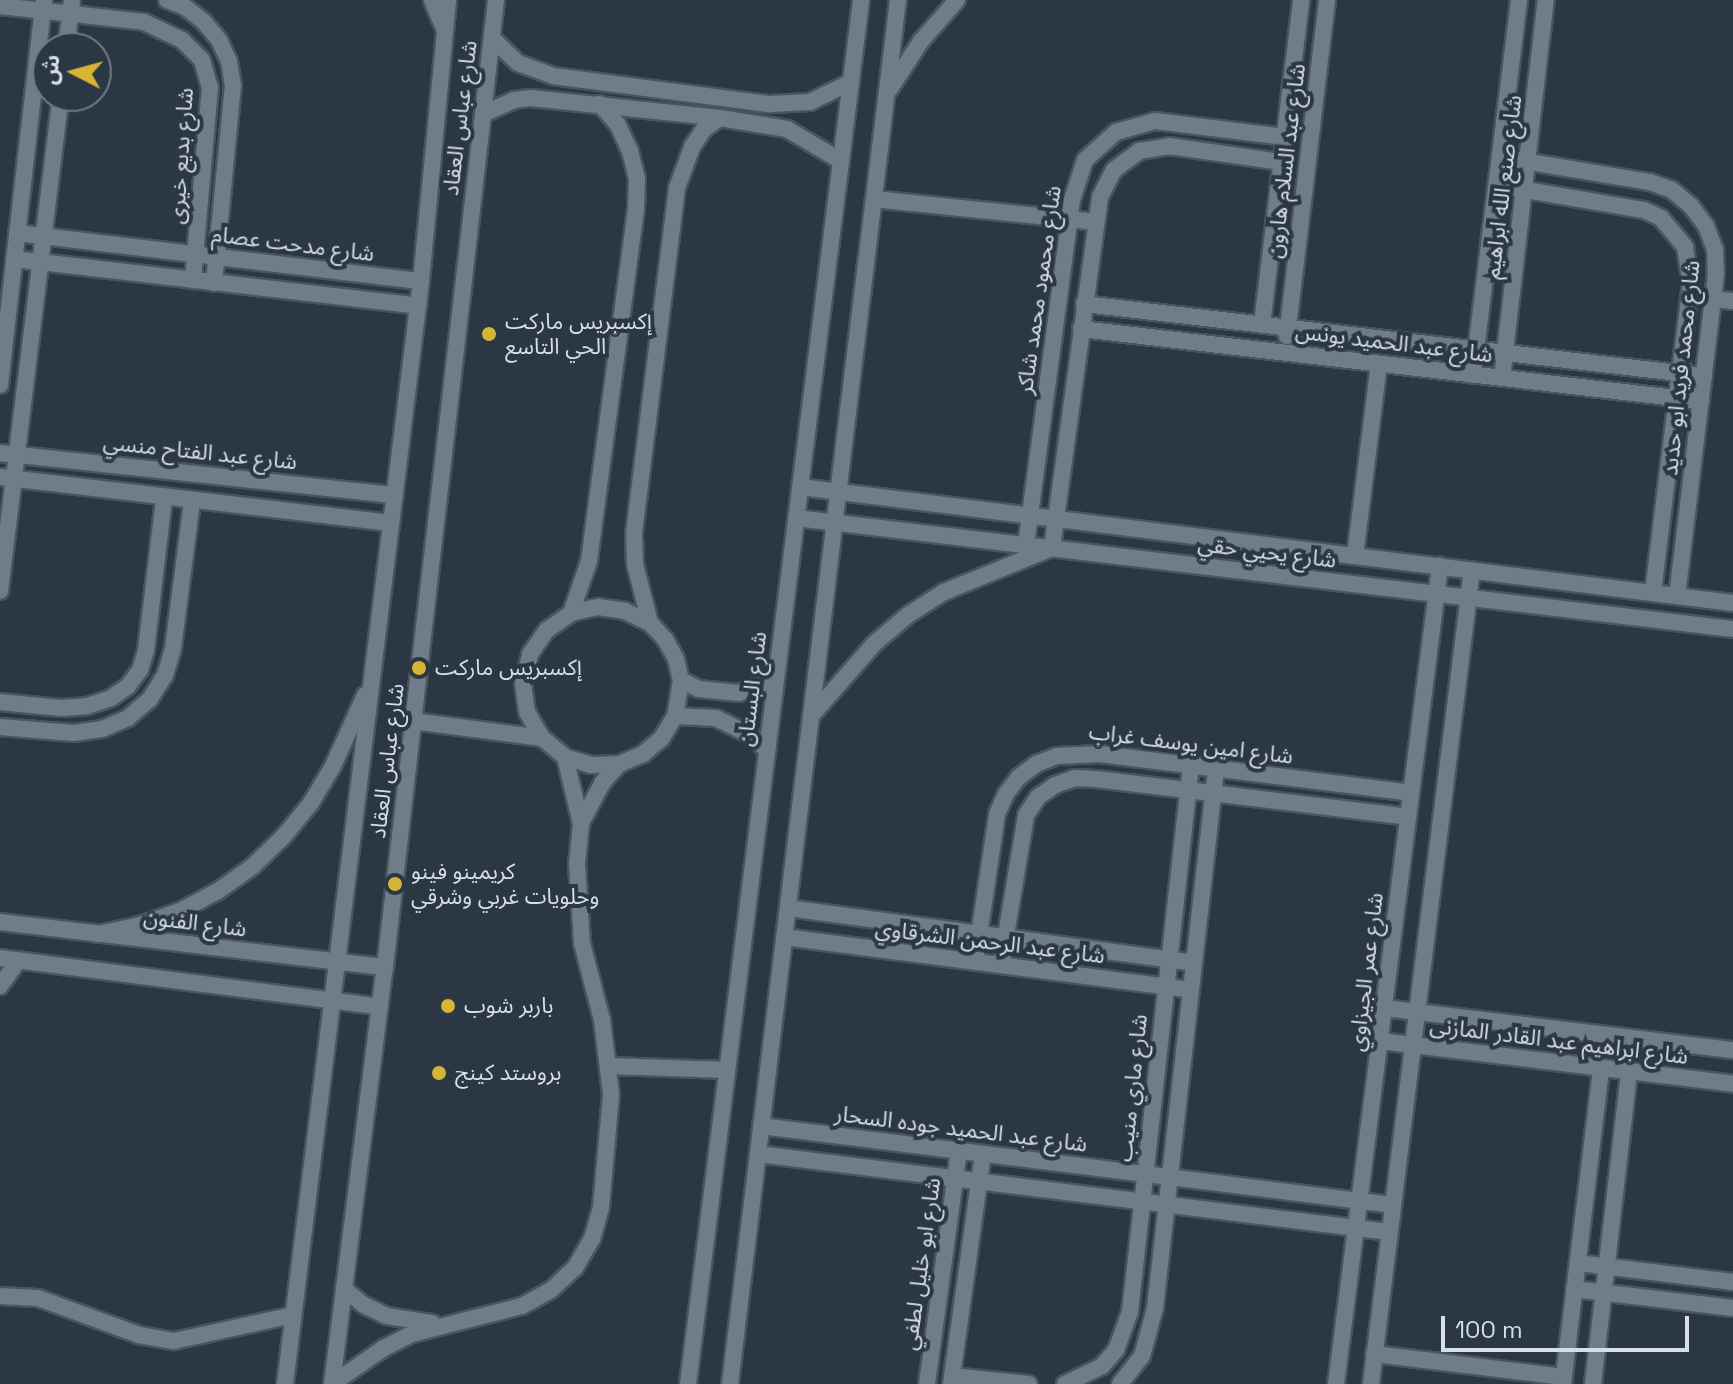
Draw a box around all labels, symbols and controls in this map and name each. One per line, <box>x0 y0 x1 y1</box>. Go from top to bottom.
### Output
north arrow <box>32 32 112 112</box>
street label: شارع عباس العقاد <box>437 39 483 197</box>
text: ش <box>35 53 66 86</box>
street label: شارع عبد السلام هارون <box>1261 62 1311 260</box>
street label: شارع بديع خيرى <box>163 87 199 225</box>
street label: شارع صنع الله ابراهيم <box>1479 94 1527 280</box>
street label: شارع محمود محمد شاكر <box>1011 184 1067 396</box>
street label: شارع مدحت عصام <box>210 221 376 267</box>
street label: شارع محمد فريد ابو حديد <box>1657 259 1705 477</box>
place label: إكسبريس ماركت الحي التاسع <box>505 308 652 360</box>
street label: شارع عبد الحميد يونس <box>1294 318 1494 368</box>
marker: إكسبريس ماركت الحي التاسع <box>480 325 498 343</box>
street label: شارع عبد الفتاح منسي <box>102 429 298 475</box>
street label: شارع يحيي حقي <box>1196 530 1338 574</box>
street label: شارع البستان <box>732 630 772 748</box>
place label: إكسبريس ماركت <box>435 655 582 681</box>
marker: إكسبريس ماركت <box>410 659 428 677</box>
street label: شارع عباس العقاد <box>364 682 410 840</box>
street label: شارع امين يوسف غراب <box>1087 718 1295 770</box>
place label: كريمينو فينو وحلويات غربي وشرقي <box>411 858 599 910</box>
marker: كريمينو فينو وحلويات غربي وشرقي <box>386 875 404 893</box>
street label: شارع عمر الجيزاوي <box>1343 891 1389 1053</box>
street label: شارع الفنون <box>142 904 248 942</box>
street label: شارع عبد الرحمن الشرقاوي <box>874 915 1106 969</box>
place label: باربر شوب <box>464 993 553 1019</box>
marker: باربر شوب <box>439 997 457 1015</box>
street label: شارع ابراهيم عبد القادر المازنى <box>1428 1012 1690 1070</box>
street label: شارع ماري منيب <box>1111 1013 1153 1163</box>
place label: بروستد كينج <box>455 1060 561 1086</box>
marker: بروستد كينج <box>430 1064 448 1082</box>
street label: شارع عبد الحميد جوده السحار <box>833 1100 1089 1158</box>
street label: شارع ابو خليل لطفي <box>896 1176 946 1352</box>
scale bar <box>1445 1300 1693 1350</box>
text: 100 m <box>1455 1314 1523 1345</box>

